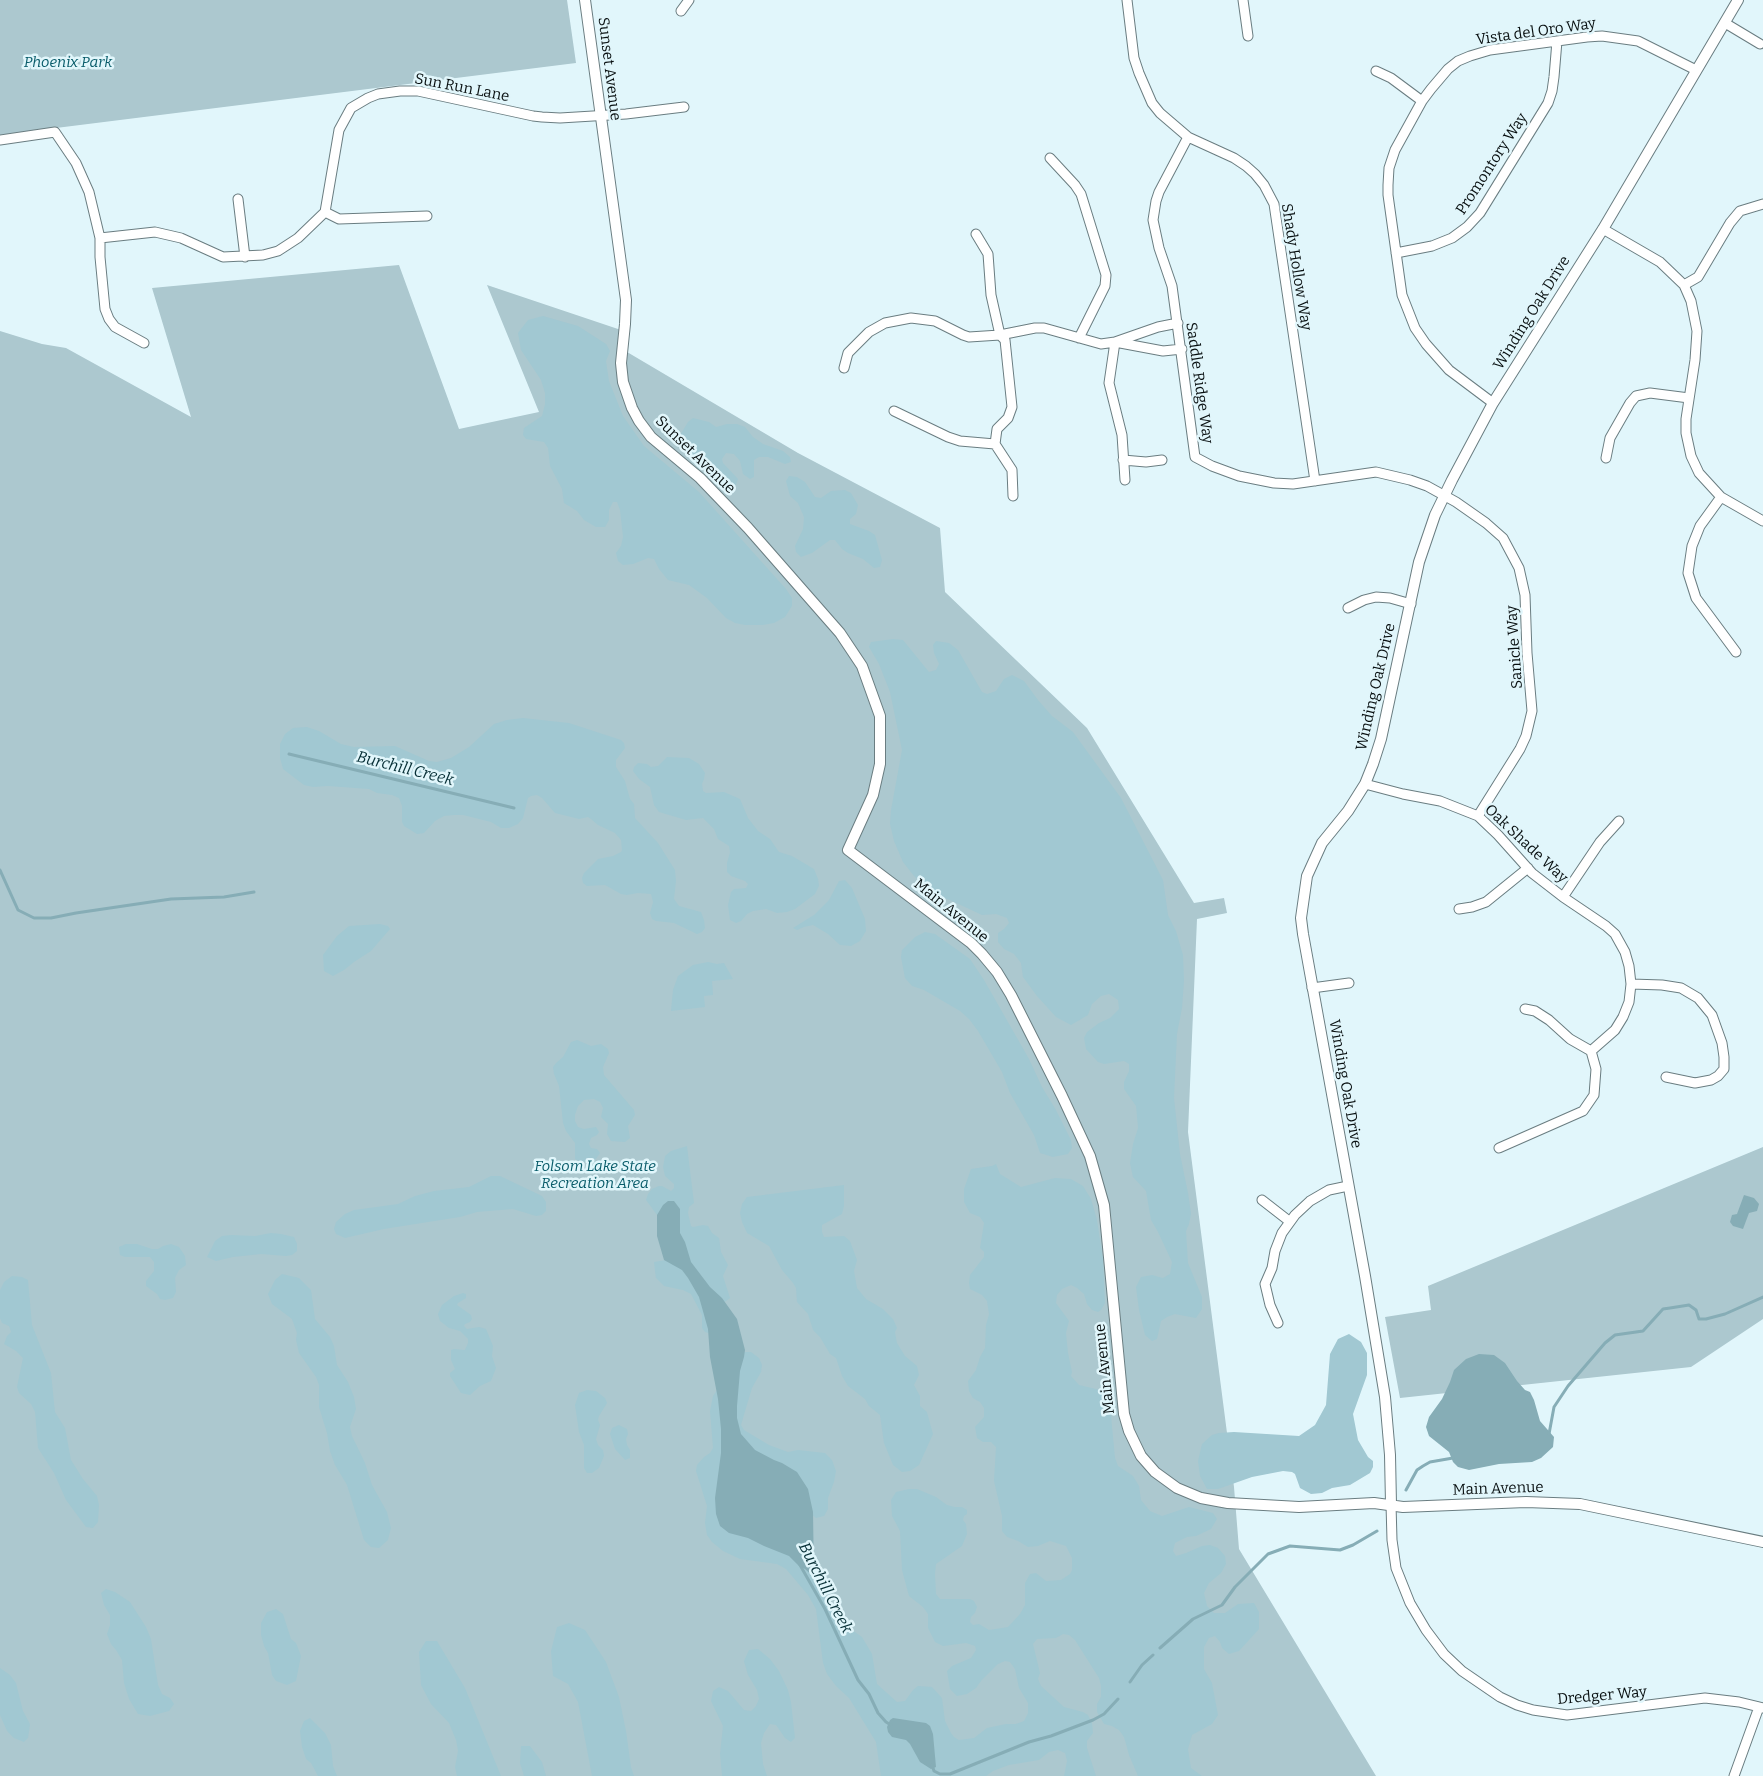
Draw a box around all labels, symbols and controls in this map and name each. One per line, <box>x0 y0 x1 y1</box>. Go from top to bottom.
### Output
street label: Vista del Oro Way <box>1475 15 1597 49</box>
street label: Sunset Avenue <box>594 16 624 122</box>
park label: Phoenix Park <box>24 54 112 72</box>
street label: Sun Run Lane <box>413 70 511 106</box>
street label: Promontory Way <box>1452 110 1532 218</box>
street label: Shady Hollow Way <box>1277 202 1315 332</box>
street label: Winding Oak Drive <box>1490 253 1574 373</box>
street label: Saddle Ridge Way <box>1182 321 1216 445</box>
street label: Sunset Avenue <box>651 412 739 498</box>
street label: Sanicle Way <box>1503 605 1527 689</box>
street label: Winding Oak Drive <box>1353 621 1399 753</box>
water label: Burchill Creek <box>354 748 456 790</box>
street label: Oak Shade Way <box>1481 801 1571 887</box>
street label: Main Avenue <box>910 875 992 947</box>
street label: Winding Oak Drive <box>1325 1018 1365 1150</box>
park label: Folsom Lake State Recreation Area <box>534 1158 656 1193</box>
street label: Main Avenue <box>1091 1323 1119 1415</box>
street label: Main Avenue <box>1452 1478 1544 1500</box>
water label: Burchill Creek <box>794 1539 856 1637</box>
street label: Dredger Way <box>1557 1683 1647 1709</box>

